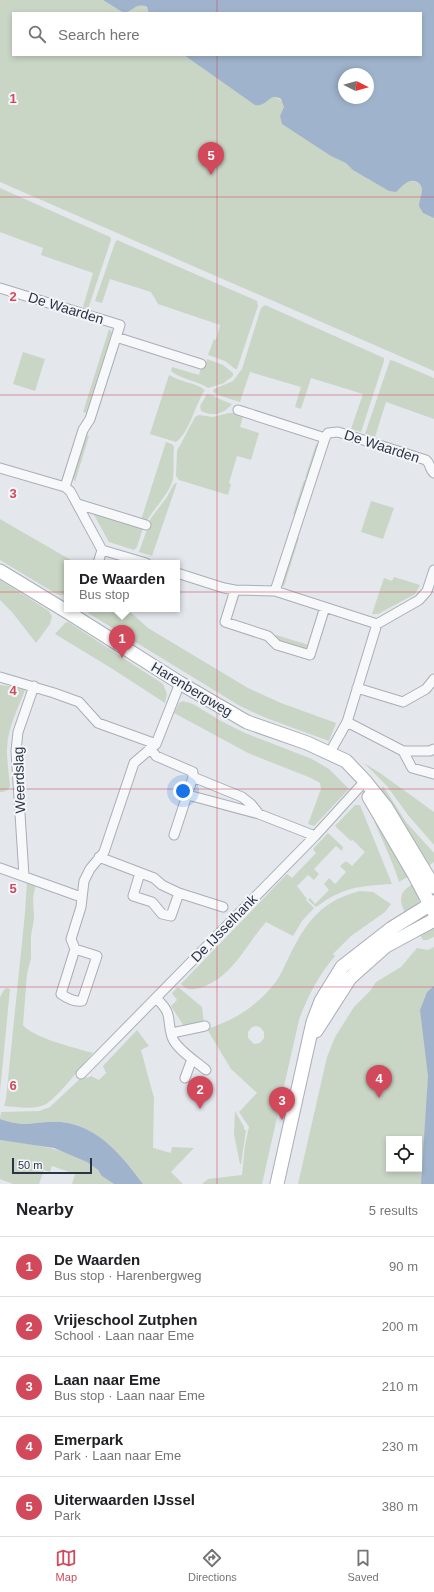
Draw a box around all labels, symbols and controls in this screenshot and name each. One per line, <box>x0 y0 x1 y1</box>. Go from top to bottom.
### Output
search box <box>12 12 422 56</box>
icon: search <box>26 23 48 45</box>
text: Search here <box>58 26 140 43</box>
north arrow <box>338 68 374 104</box>
text: 1 <box>9 91 17 106</box>
pin: 5 <box>198 142 224 175</box>
text: 2 <box>9 289 17 304</box>
street label: De Waarden <box>26 289 106 327</box>
street label: De Waarden <box>342 426 422 466</box>
text: 3 <box>9 486 17 501</box>
popup <box>64 560 180 612</box>
text: De Waarden <box>79 570 165 587</box>
text: Bus stop <box>79 587 130 602</box>
pin: 1 <box>109 625 135 658</box>
street label: Harenbergweg <box>149 658 235 720</box>
text: 4 <box>9 683 17 698</box>
street label: Weerdslag <box>10 746 28 814</box>
your location <box>173 781 193 801</box>
text: 5 <box>9 881 17 896</box>
street label: De IJsselhank <box>188 890 261 965</box>
pin: 4 <box>366 1065 392 1098</box>
pin: 2 <box>187 1076 213 1109</box>
text: 6 <box>9 1078 17 1093</box>
pin: 3 <box>269 1087 295 1120</box>
map controls <box>386 1136 422 1172</box>
button: locate <box>386 1136 422 1172</box>
scale bar <box>12 1156 92 1175</box>
text: 50 m <box>18 1159 42 1171</box>
text: Nearby <box>16 1200 74 1219</box>
text: 5 results <box>369 1203 418 1218</box>
text: De Waarden <box>54 1251 140 1268</box>
text: 1 <box>25 1259 33 1274</box>
text: 90 m <box>389 1259 418 1274</box>
text: Bus stop · Harenbergweg <box>54 1268 201 1283</box>
text: Vrijeschool Zutphen <box>54 1311 197 1328</box>
text: 2 <box>25 1319 33 1334</box>
text: 200 m <box>382 1319 418 1334</box>
text: School · Laan naar Eme <box>54 1328 194 1343</box>
text: Laan naar Eme <box>54 1371 161 1388</box>
text: 3 <box>25 1379 33 1394</box>
text: 210 m <box>382 1379 418 1394</box>
text: Bus stop · Laan naar Eme <box>54 1388 205 1403</box>
text: Emerpark <box>54 1431 123 1448</box>
text: 4 <box>25 1439 33 1454</box>
text: 230 m <box>382 1439 418 1454</box>
text: Park · Laan naar Eme <box>54 1448 181 1463</box>
text: Uiterwaarden IJssel <box>54 1491 195 1508</box>
text: 5 <box>25 1499 33 1514</box>
text: 380 m <box>382 1499 418 1514</box>
text: Park <box>54 1508 81 1523</box>
tab: Map <box>55 1547 77 1583</box>
tab: Directions <box>188 1547 237 1583</box>
tab: Saved <box>347 1547 379 1583</box>

